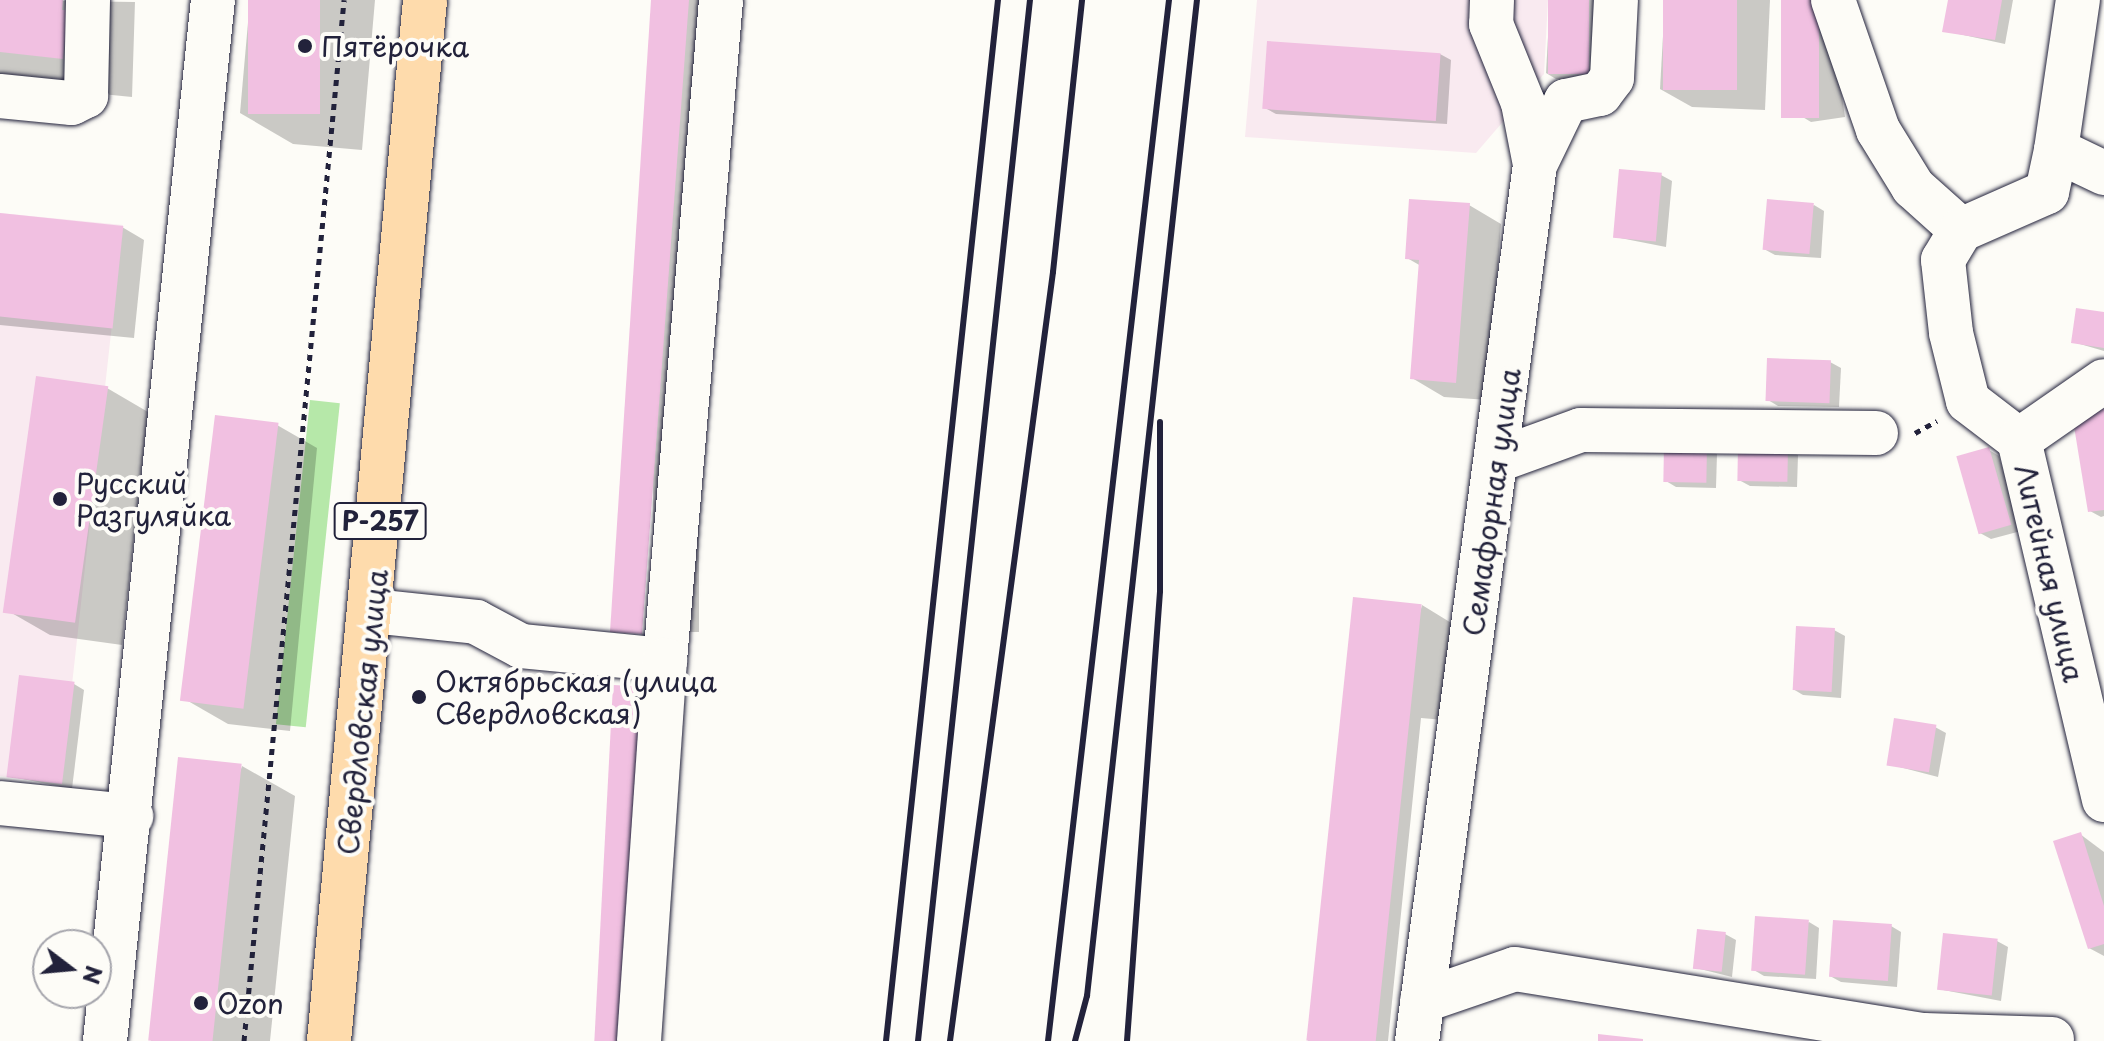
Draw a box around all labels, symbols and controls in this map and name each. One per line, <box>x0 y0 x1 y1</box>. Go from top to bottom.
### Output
place label: Пятёрочка <box>321 29 469 63</box>
marker: Пятёрочка <box>296 37 314 55</box>
street label: Семафорная улица <box>1455 365 1527 639</box>
street label: Литейная улица <box>2008 460 2092 686</box>
place label: Русский Разгуляйка <box>76 466 231 532</box>
marker: Русский Разгуляйка <box>51 490 69 508</box>
road number: Р-257 <box>332 499 428 543</box>
street label: Свердловская улица <box>330 567 394 857</box>
place label: Октябрьская (улица Свердловская) <box>435 664 718 730</box>
marker: Октябрьская (улица Свердловская) <box>410 688 428 706</box>
north arrow <box>32 929 112 1009</box>
text: N <box>75 962 112 988</box>
place label: Ozon <box>217 986 284 1020</box>
marker: Ozon <box>192 994 210 1012</box>

